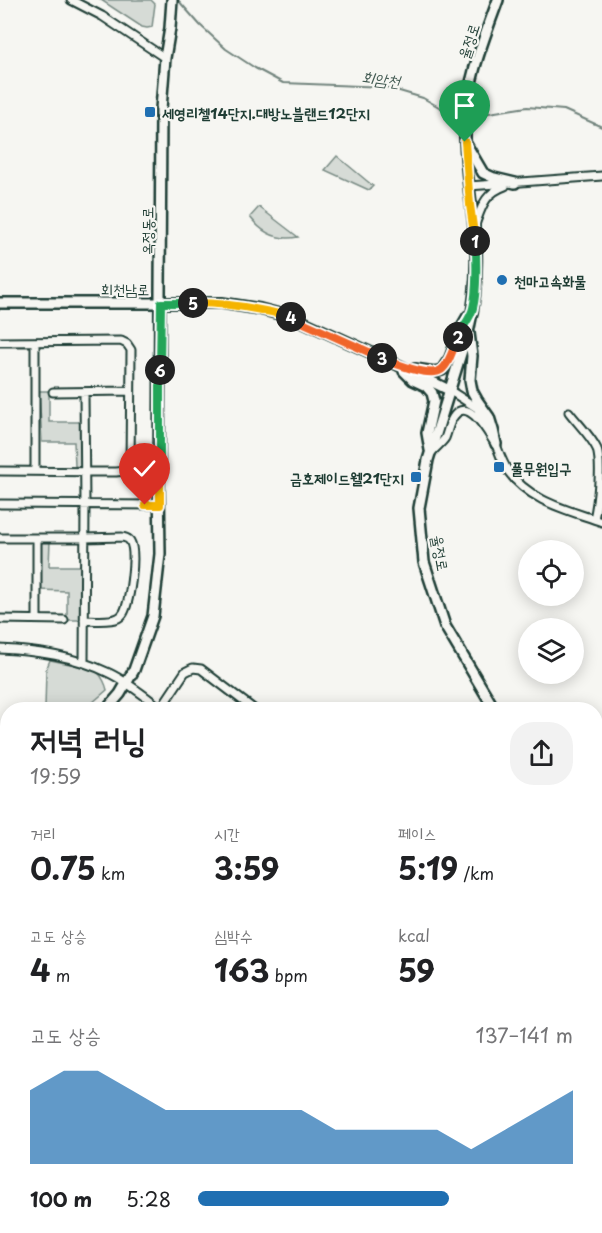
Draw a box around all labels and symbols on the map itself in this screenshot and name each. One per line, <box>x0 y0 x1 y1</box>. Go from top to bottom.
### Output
street label: 율정로 <box>451 20 485 62</box>
water label: 회암천 <box>360 64 404 93</box>
pin <box>439 80 490 142</box>
place label: 세영리첼14단지.대방노블랜드12단지 <box>162 101 370 124</box>
marker: 세영리첼14단지.대방노블랜드12단지 <box>143 105 157 119</box>
street label: 옥정동로 <box>135 207 158 255</box>
pin: 1 <box>460 226 490 256</box>
place label: 천마고속화물 <box>514 269 586 292</box>
marker: 천마고속화물 <box>495 273 509 287</box>
street label: 회천남로 <box>101 277 149 300</box>
pin: 5 <box>178 288 208 318</box>
pin: 4 <box>276 302 306 332</box>
pin: 2 <box>443 322 473 352</box>
pin: 3 <box>367 343 397 373</box>
pin: 6 <box>145 355 175 385</box>
pin <box>119 443 170 505</box>
place label: 풀무원입구 <box>511 456 571 479</box>
marker: 풀무원입구 <box>492 460 506 474</box>
place label: 금호제이드웰21단지 <box>290 466 404 489</box>
marker: 금호제이드웰21단지 <box>409 470 423 484</box>
street label: 율정로 <box>427 533 455 573</box>

